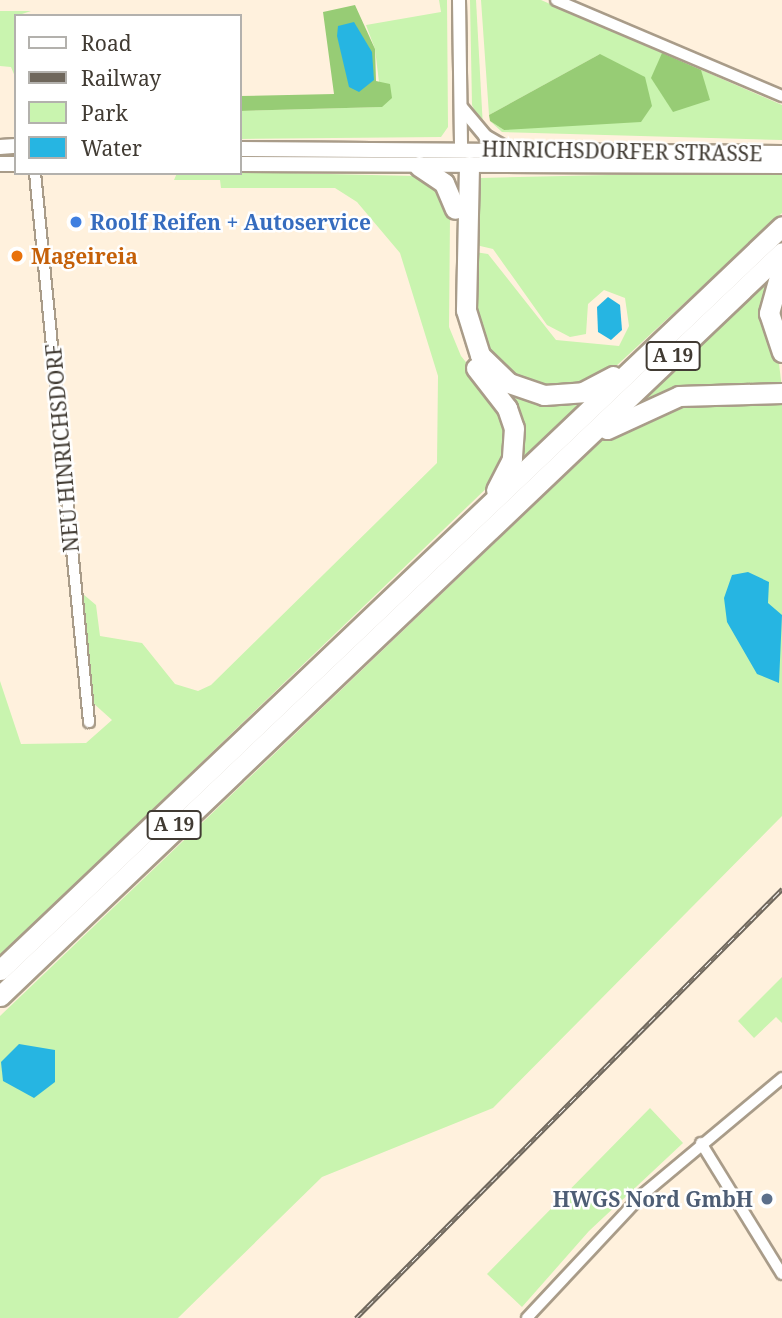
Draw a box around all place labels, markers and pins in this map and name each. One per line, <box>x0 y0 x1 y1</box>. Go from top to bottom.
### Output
place label: Roolf Reifen + Autoservice <box>90 209 371 235</box>
marker: Roolf Reifen + Autoservice <box>68 214 84 230</box>
place label: Mageireia <box>31 243 138 269</box>
marker: Mageireia <box>9 248 25 264</box>
place label: HWGS Nord GmbH <box>553 1186 753 1212</box>
marker: HWGS Nord GmbH <box>759 1191 775 1207</box>

